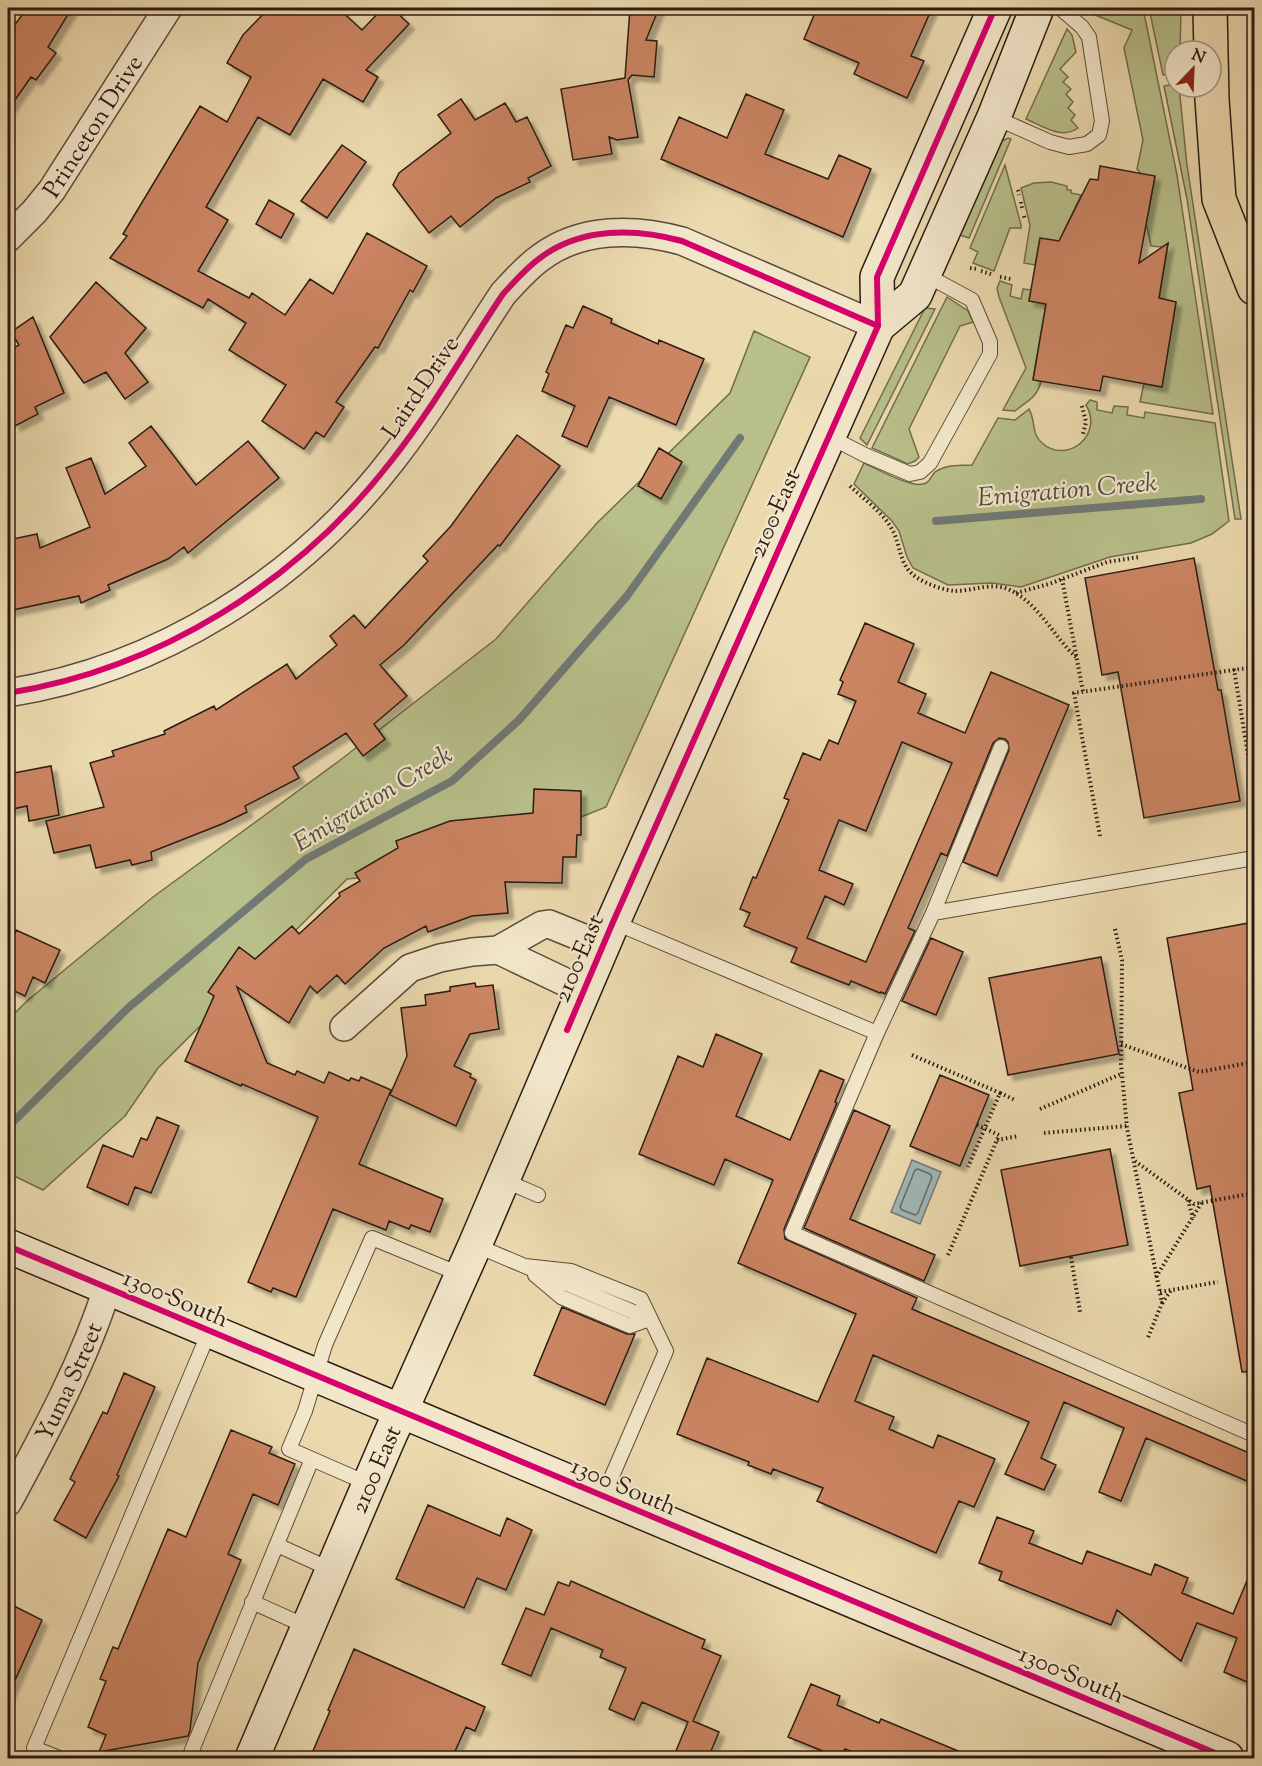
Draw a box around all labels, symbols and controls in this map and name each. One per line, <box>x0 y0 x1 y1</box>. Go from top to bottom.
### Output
north arrow <box>1163 39 1223 99</box>
text: N <box>1188 44 1208 71</box>
street label: Princeton Drive <box>36 49 153 205</box>
street label: Laird Drive <box>375 330 469 446</box>
street label: 2100 East <box>741 464 810 563</box>
water label: Emigration Creek <box>976 465 1159 518</box>
water label: Emigration Creek <box>287 738 460 862</box>
street label: 2100 East <box>546 909 614 1008</box>
street label: 1300 South <box>117 1262 233 1337</box>
street label: Yuma Street <box>28 1318 113 1448</box>
street label: 2100 East <box>343 1421 411 1519</box>
street label: 1300 South <box>565 1450 681 1525</box>
street label: 1300 South <box>1013 1638 1129 1713</box>

